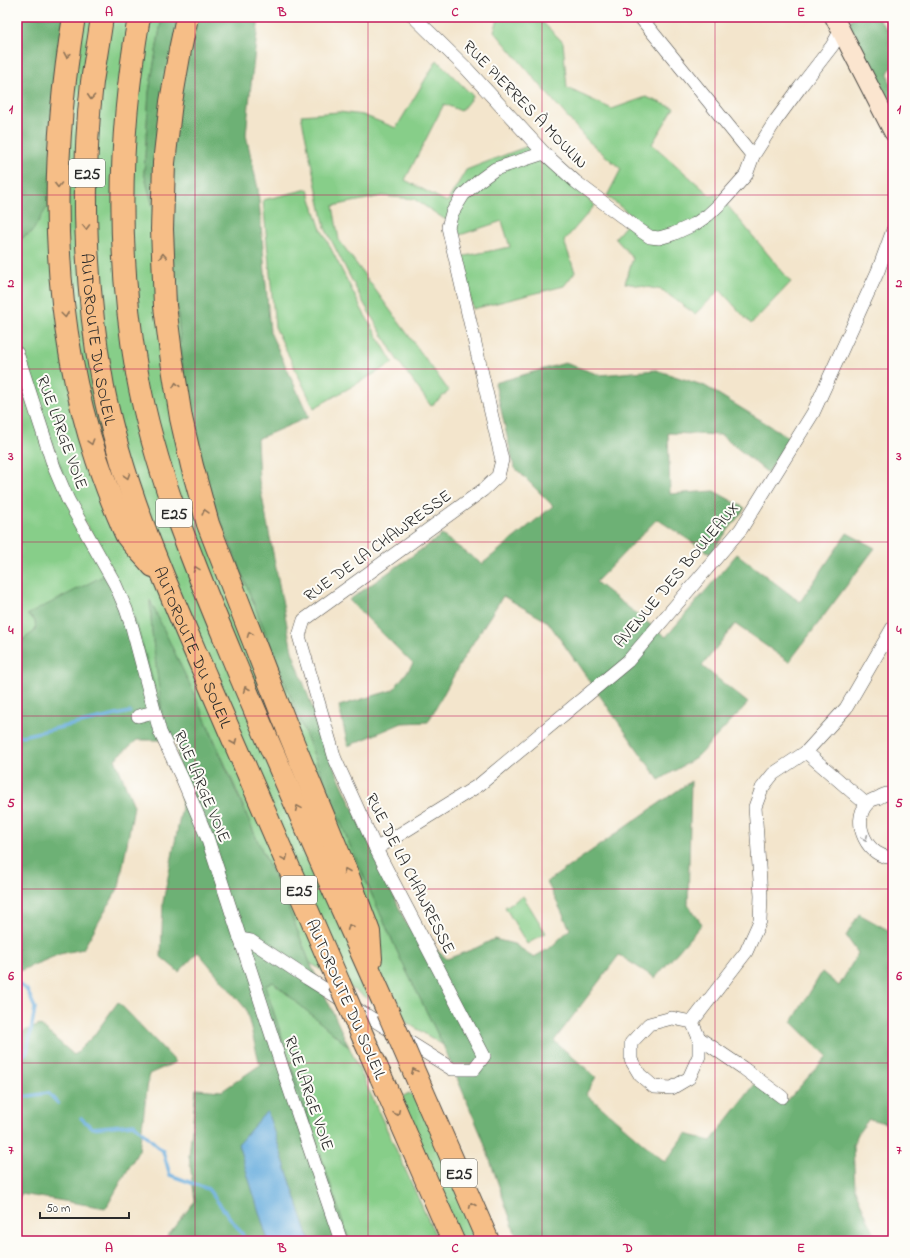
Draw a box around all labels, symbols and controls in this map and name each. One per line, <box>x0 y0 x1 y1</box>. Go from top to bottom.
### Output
text: A <box>105 3 113 22</box>
text: B <box>277 3 287 22</box>
text: C <box>451 3 459 22</box>
text: D <box>622 3 633 22</box>
text: E <box>797 3 805 22</box>
street label: RUE PIERRES À MOULIN <box>457 35 593 175</box>
one-way arrow <box>63 52 72 59</box>
one-way arrow <box>87 94 96 100</box>
text: 1 <box>9 100 14 119</box>
text: 1 <box>897 100 902 119</box>
road number: E25 <box>69 159 105 187</box>
one-way arrow <box>54 182 62 188</box>
one-way arrow <box>82 224 90 230</box>
street label: AUTOROUTE DU SOLEIL <box>73 253 122 429</box>
one-way arrow <box>159 253 167 259</box>
text: 2 <box>7 274 15 293</box>
text: 2 <box>895 274 903 293</box>
one-way arrow <box>60 312 69 318</box>
street label: RUE LARGE VOIE <box>29 372 94 493</box>
one-way arrow <box>172 382 181 389</box>
one-way arrow <box>86 438 95 445</box>
text: 3 <box>7 447 14 466</box>
text: 3 <box>895 447 902 466</box>
one-way arrow <box>122 473 131 480</box>
street label: RUE DE LA CHAWRESSE <box>299 484 457 608</box>
street label: AVENUE DES BOULEAUX <box>608 496 746 654</box>
road number: E25 <box>156 499 192 527</box>
one-way arrow <box>201 509 210 516</box>
street label: AUTOROUTE DU SOLEIL <box>147 563 238 733</box>
one-way arrow <box>192 565 200 572</box>
text: 4 <box>7 621 14 640</box>
text: 4 <box>895 621 902 640</box>
one-way arrow <box>247 630 255 637</box>
one-way arrow <box>242 685 250 692</box>
street label: RUE LARGE VOIE <box>167 727 237 847</box>
one-way arrow <box>230 738 238 745</box>
street label: RUE DE LA CHAWRESSE <box>358 789 461 958</box>
text: 5 <box>7 794 15 813</box>
text: 5 <box>895 794 903 813</box>
one-way arrow <box>295 804 303 812</box>
one-way arrow <box>861 835 869 842</box>
one-way arrow <box>280 854 288 861</box>
one-way arrow <box>343 867 351 875</box>
road number: E25 <box>281 876 317 904</box>
street label: AUTOROUTE DU SOLEIL <box>299 915 393 1085</box>
one-way arrow <box>347 923 355 930</box>
text: 6 <box>7 967 14 986</box>
text: 6 <box>895 967 902 986</box>
street label: RUE LARGE VOIE <box>277 1033 340 1154</box>
one-way arrow <box>411 1067 419 1075</box>
one-way arrow <box>392 1108 400 1116</box>
text: 7 <box>8 1141 14 1160</box>
text: 7 <box>896 1141 902 1160</box>
road number: E25 <box>441 1159 477 1187</box>
scale bar <box>40 1194 129 1220</box>
text: 50 m <box>46 1200 70 1218</box>
one-way arrow <box>469 1202 477 1209</box>
text: A <box>105 1239 113 1258</box>
text: B <box>277 1239 287 1258</box>
text: C <box>451 1239 459 1258</box>
text: D <box>622 1239 633 1258</box>
text: E <box>797 1239 805 1258</box>

